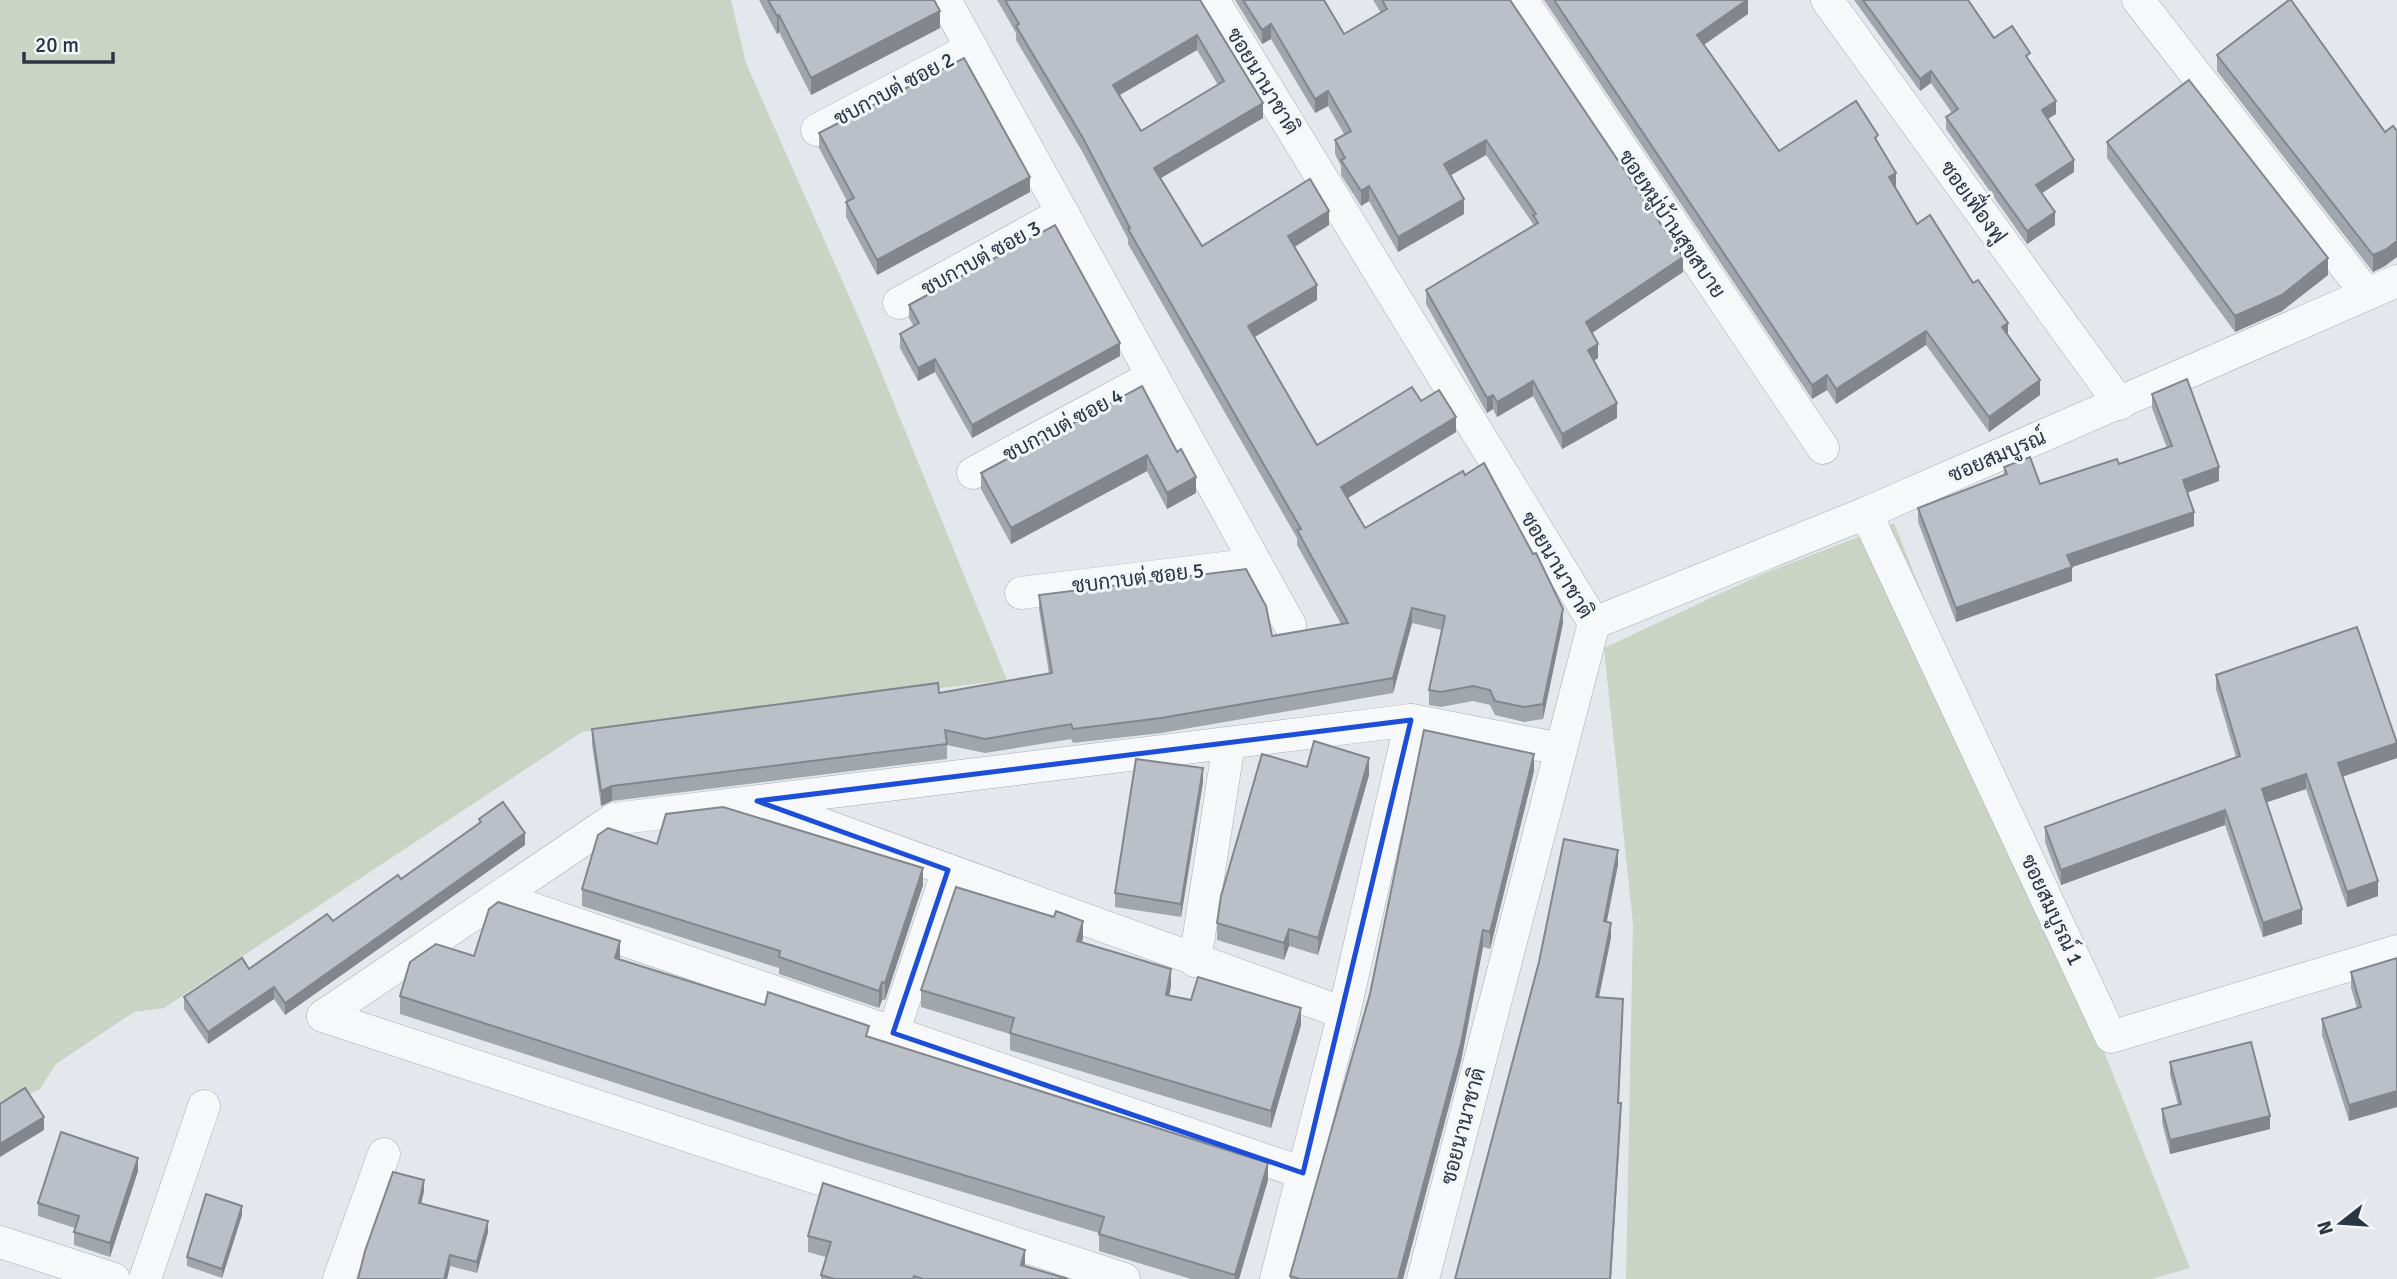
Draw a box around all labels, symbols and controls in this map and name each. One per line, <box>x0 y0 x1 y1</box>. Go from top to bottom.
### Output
scale bar <box>24 21 114 65</box>
street label: ซอยนานาชาติ <box>1221 23 1305 139</box>
text: 20 m <box>35 32 79 58</box>
street label: ชบกาบต่ ซอย 2 <box>829 46 959 132</box>
street label: ซอยหมู่บ้านสุขสบาย <box>1611 145 1731 304</box>
street label: ซอยเฟื่องฟู <box>1933 151 2017 250</box>
street label: ชบกาบต่ ซอย 3 <box>917 214 1045 302</box>
street label: ชบกาบต่ ซอย 4 <box>998 382 1128 468</box>
street label: ซอยสมบูรณ์ <box>1944 423 2051 490</box>
street label: ซอยนานาชาติ <box>1515 507 1599 623</box>
street label: ชบกาบต่ ซอย 5 <box>1071 557 1205 599</box>
street label: ซอยสมบูรณ์ 1 <box>2013 850 2090 970</box>
street label: ซอยนานาชาติ <box>1435 1065 1491 1187</box>
north arrow <box>2306 1188 2376 1258</box>
text: N <box>2312 1218 2339 1238</box>

